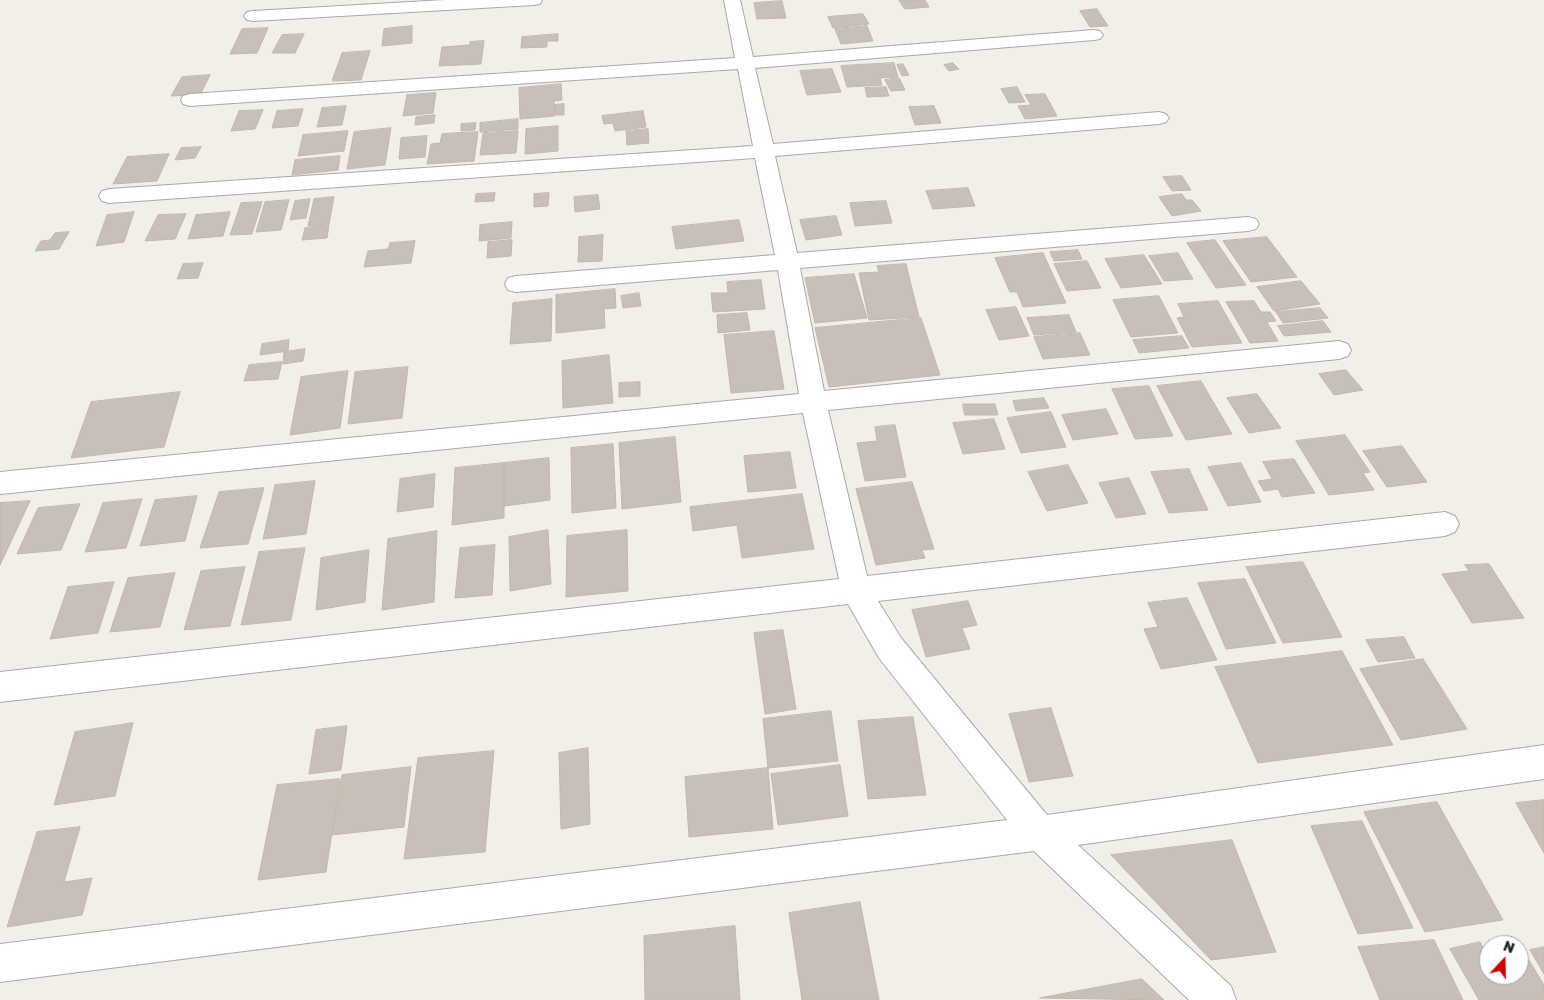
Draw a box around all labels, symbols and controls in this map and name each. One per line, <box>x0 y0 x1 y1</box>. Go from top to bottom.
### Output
north arrow <box>1479 935 1529 985</box>
text: N <box>1501 937 1517 956</box>

